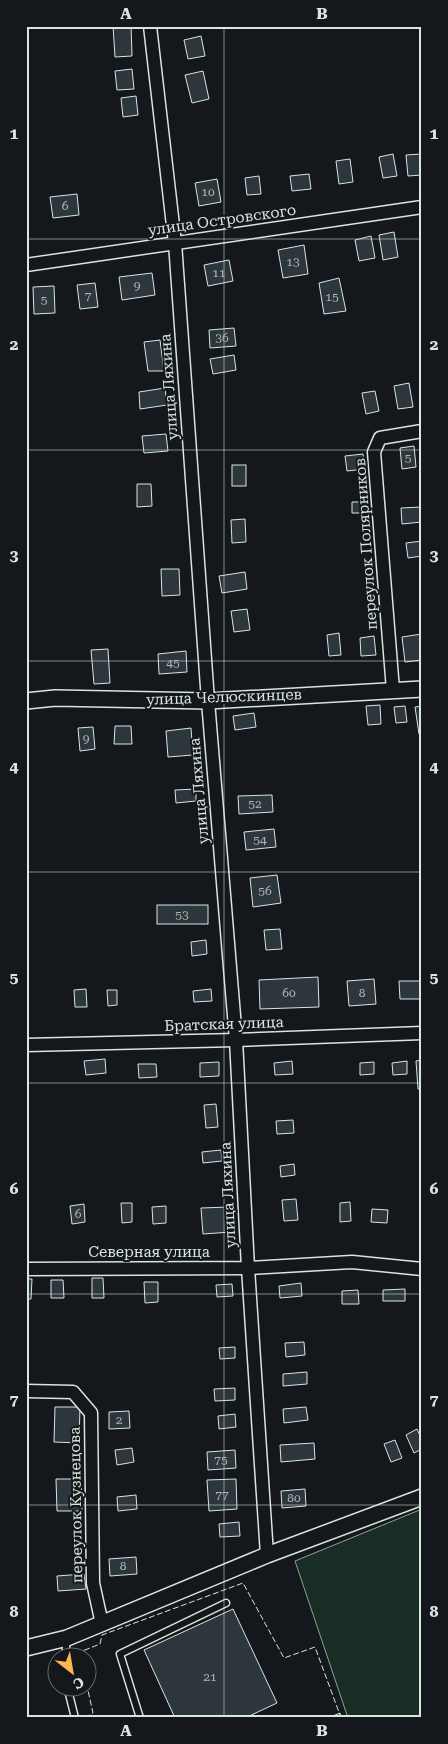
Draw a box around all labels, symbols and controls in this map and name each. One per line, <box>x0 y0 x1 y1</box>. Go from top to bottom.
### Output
text: A <box>120 4 132 23</box>
text: B <box>316 4 328 23</box>
text: 1 <box>10 124 19 143</box>
text: 1 <box>430 124 439 143</box>
house number: 10 <box>201 185 215 199</box>
house number: 6 <box>62 199 69 213</box>
street label: улица Островского <box>147 201 297 239</box>
house number: 13 <box>286 255 300 269</box>
house number: 11 <box>212 266 226 280</box>
house number: 9 <box>134 279 141 293</box>
house number: 7 <box>85 289 92 303</box>
house number: 15 <box>325 290 339 304</box>
house number: 5 <box>41 293 48 307</box>
house number: 36 <box>215 331 229 345</box>
street label: улица Ляхина <box>156 333 182 441</box>
text: 2 <box>10 335 19 354</box>
text: 2 <box>430 335 439 354</box>
house number: 5 <box>405 451 412 465</box>
street label: переулок Полярников <box>351 457 381 631</box>
text: 3 <box>10 546 19 565</box>
text: 3 <box>430 546 439 565</box>
house number: 45 <box>166 656 180 670</box>
street label: улица Челюскинцев <box>146 685 302 709</box>
house number: 9 <box>83 732 90 746</box>
street label: улица Ляхина <box>185 737 213 845</box>
text: 4 <box>10 757 19 776</box>
text: 4 <box>430 757 439 776</box>
house number: 52 <box>248 797 262 811</box>
house number: 54 <box>253 833 267 847</box>
house number: 56 <box>258 884 272 898</box>
house number: 53 <box>175 908 189 922</box>
text: 5 <box>10 968 19 987</box>
text: 5 <box>430 968 439 987</box>
house number: 60 <box>282 986 296 1000</box>
house number: 8 <box>359 986 366 1000</box>
street label: Братская улица <box>164 1013 284 1035</box>
street label: улица Ляхина <box>216 1141 240 1249</box>
text: 6 <box>10 1179 19 1198</box>
text: 6 <box>430 1179 439 1198</box>
house number: 6 <box>75 1207 82 1221</box>
street label: Северная улица <box>88 1243 210 1261</box>
text: 7 <box>10 1390 19 1409</box>
text: 7 <box>430 1390 439 1409</box>
house number: 2 <box>116 1413 123 1427</box>
street label: переулок Кузнецова <box>66 1427 86 1583</box>
house number: 75 <box>214 1453 228 1467</box>
house number: 77 <box>215 1488 229 1502</box>
house number: 80 <box>287 1491 301 1505</box>
house number: 8 <box>120 1559 127 1573</box>
text: 8 <box>10 1602 19 1621</box>
text: 8 <box>430 1602 439 1621</box>
north arrow <box>48 1646 98 1696</box>
house number: 21 <box>203 1670 217 1684</box>
text: С <box>70 1674 87 1693</box>
text: A <box>120 1721 132 1740</box>
text: B <box>316 1721 328 1740</box>

